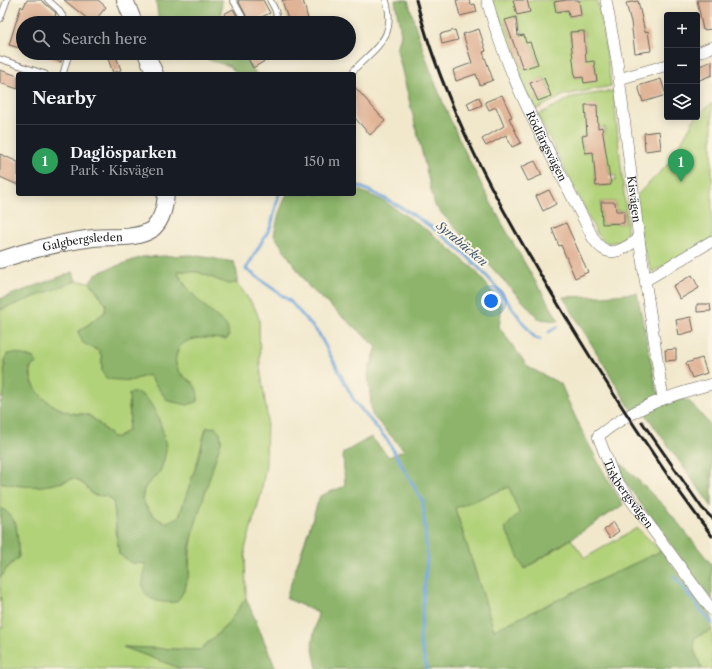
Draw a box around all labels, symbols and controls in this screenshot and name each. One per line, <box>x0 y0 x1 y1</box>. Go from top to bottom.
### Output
map controls <box>664 12 700 120</box>
button: + <box>664 12 700 48</box>
search box <box>16 16 356 60</box>
icon: search <box>30 27 52 49</box>
text: Search here <box>62 29 147 48</box>
button: − <box>664 48 700 84</box>
button: layers <box>664 84 700 120</box>
text: Nearby <box>32 88 96 108</box>
street label: Rödfärgsvägen <box>523 109 570 184</box>
text: Daglösparken <box>70 143 177 162</box>
pin: 1 <box>668 149 694 182</box>
text: 1 <box>42 153 48 169</box>
text: 150 m <box>304 153 340 169</box>
text: Park · Kisvägen <box>70 162 164 178</box>
street label: Kisvägen <box>624 175 644 223</box>
water label: Syrabäcken <box>433 217 491 269</box>
street label: Galgbergsleden <box>41 230 123 254</box>
your location <box>481 291 501 311</box>
street label: Tiskbergsvägen <box>601 457 657 531</box>

